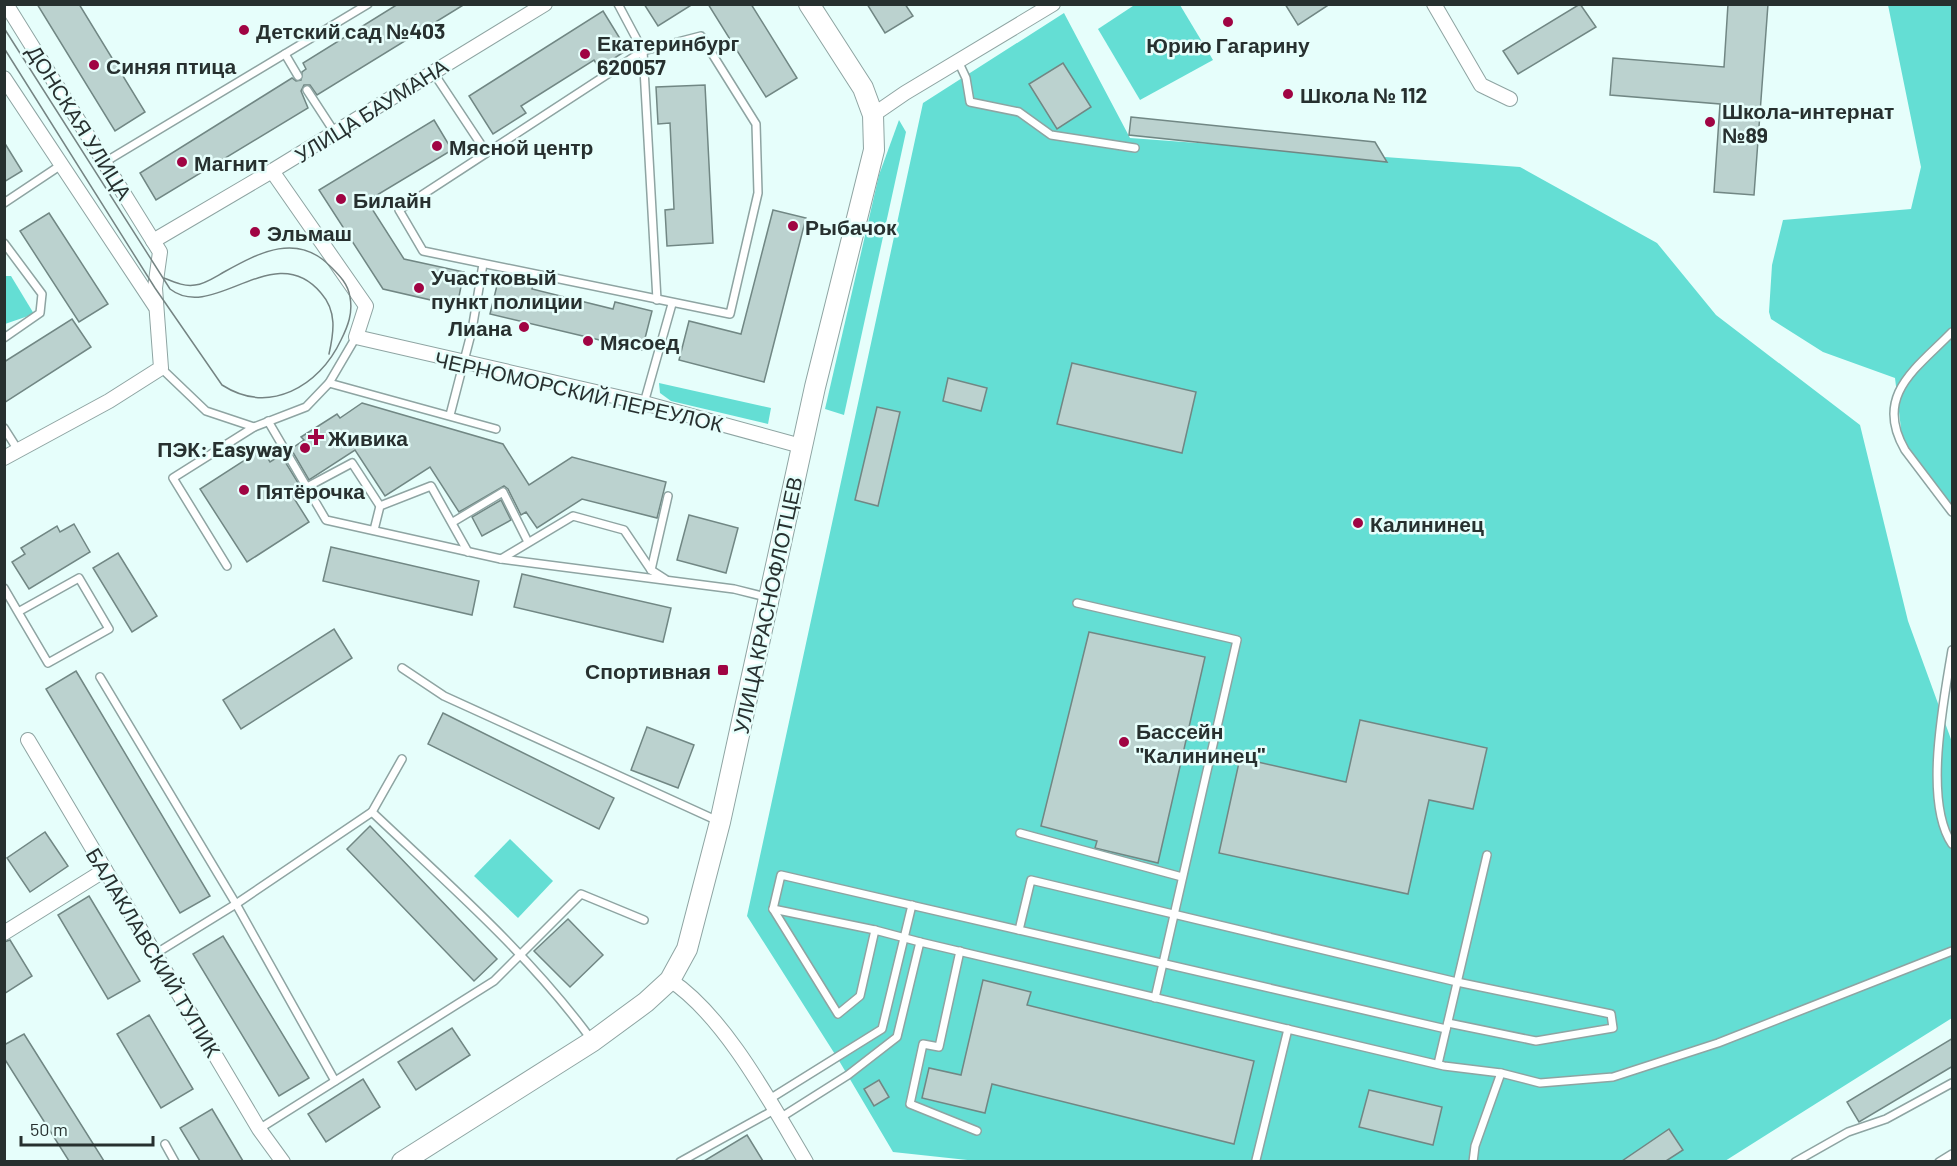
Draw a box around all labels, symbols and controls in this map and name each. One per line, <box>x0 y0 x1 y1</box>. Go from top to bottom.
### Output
marker: Юрию Гагарину <box>1221 15 1235 29</box>
place label: Детский сад №403 <box>256 18 445 43</box>
marker: Детский сад №403 <box>237 23 251 37</box>
place label: Екатеринбург 620057 <box>597 30 740 79</box>
place label: Юрию Гагарину <box>1146 32 1310 57</box>
street label: ДОНСКАЯ УЛИЦА <box>22 40 138 204</box>
marker: Екатеринбург 620057 <box>578 47 592 61</box>
place label: Синяя птица <box>106 53 237 78</box>
street label: УЛИЦА БАУМАНА <box>290 53 452 167</box>
marker: Синяя птица <box>87 58 101 72</box>
place label: Школа № 112 <box>1300 82 1427 107</box>
marker: Школа № 112 <box>1281 87 1295 101</box>
place label: Школа-интернат №89 <box>1722 98 1894 147</box>
marker: Школа-интернат №89 <box>1703 115 1717 129</box>
place label: Мясной центр <box>449 134 593 159</box>
marker: Мясной центр <box>430 139 444 153</box>
place label: Магнит <box>194 150 268 175</box>
marker: Магнит <box>175 155 189 169</box>
place label: Билайн <box>353 187 432 212</box>
marker: Билайн <box>334 192 348 206</box>
place label: Рыбачок <box>805 214 897 239</box>
marker: Рыбачок <box>786 219 800 233</box>
place label: Эльмаш <box>267 220 352 245</box>
marker: Эльмаш <box>248 225 262 239</box>
place label: Участковый пункт полиции <box>431 264 583 313</box>
marker: Участковый пункт полиции <box>412 281 426 295</box>
place label: Лиана <box>448 315 512 340</box>
marker: Лиана <box>517 320 531 334</box>
place label: Мясоед <box>600 329 679 354</box>
marker: Мясоед <box>581 334 595 348</box>
street label: ЧЕРНОМОРСКИЙ ПЕРЕУЛОК <box>432 346 726 437</box>
place label: Живика <box>327 425 408 450</box>
marker: Живика <box>309 430 323 444</box>
place label: ПЭК: Easyway <box>157 436 293 461</box>
marker: ПЭК: Easyway <box>298 441 312 455</box>
street label: УЛИЦА КРАСНОФЛОТЦЕВ <box>728 474 806 736</box>
place label: Пятёрочка <box>256 478 365 503</box>
marker: Пятёрочка <box>237 483 251 497</box>
place label: Калининец <box>1370 511 1484 536</box>
marker: Калининец <box>1351 516 1365 530</box>
place label: Спортивная <box>585 658 711 683</box>
marker: Спортивная <box>716 663 730 677</box>
place label: Бассейн "Калининец" <box>1136 718 1265 767</box>
marker: Бассейн "Калининец" <box>1117 735 1131 749</box>
street label: БАЛАКЛАВСКИЙ ТУПИК <box>82 843 227 1062</box>
scale bar <box>21 1109 153 1147</box>
text: 50 m <box>30 1118 68 1140</box>

